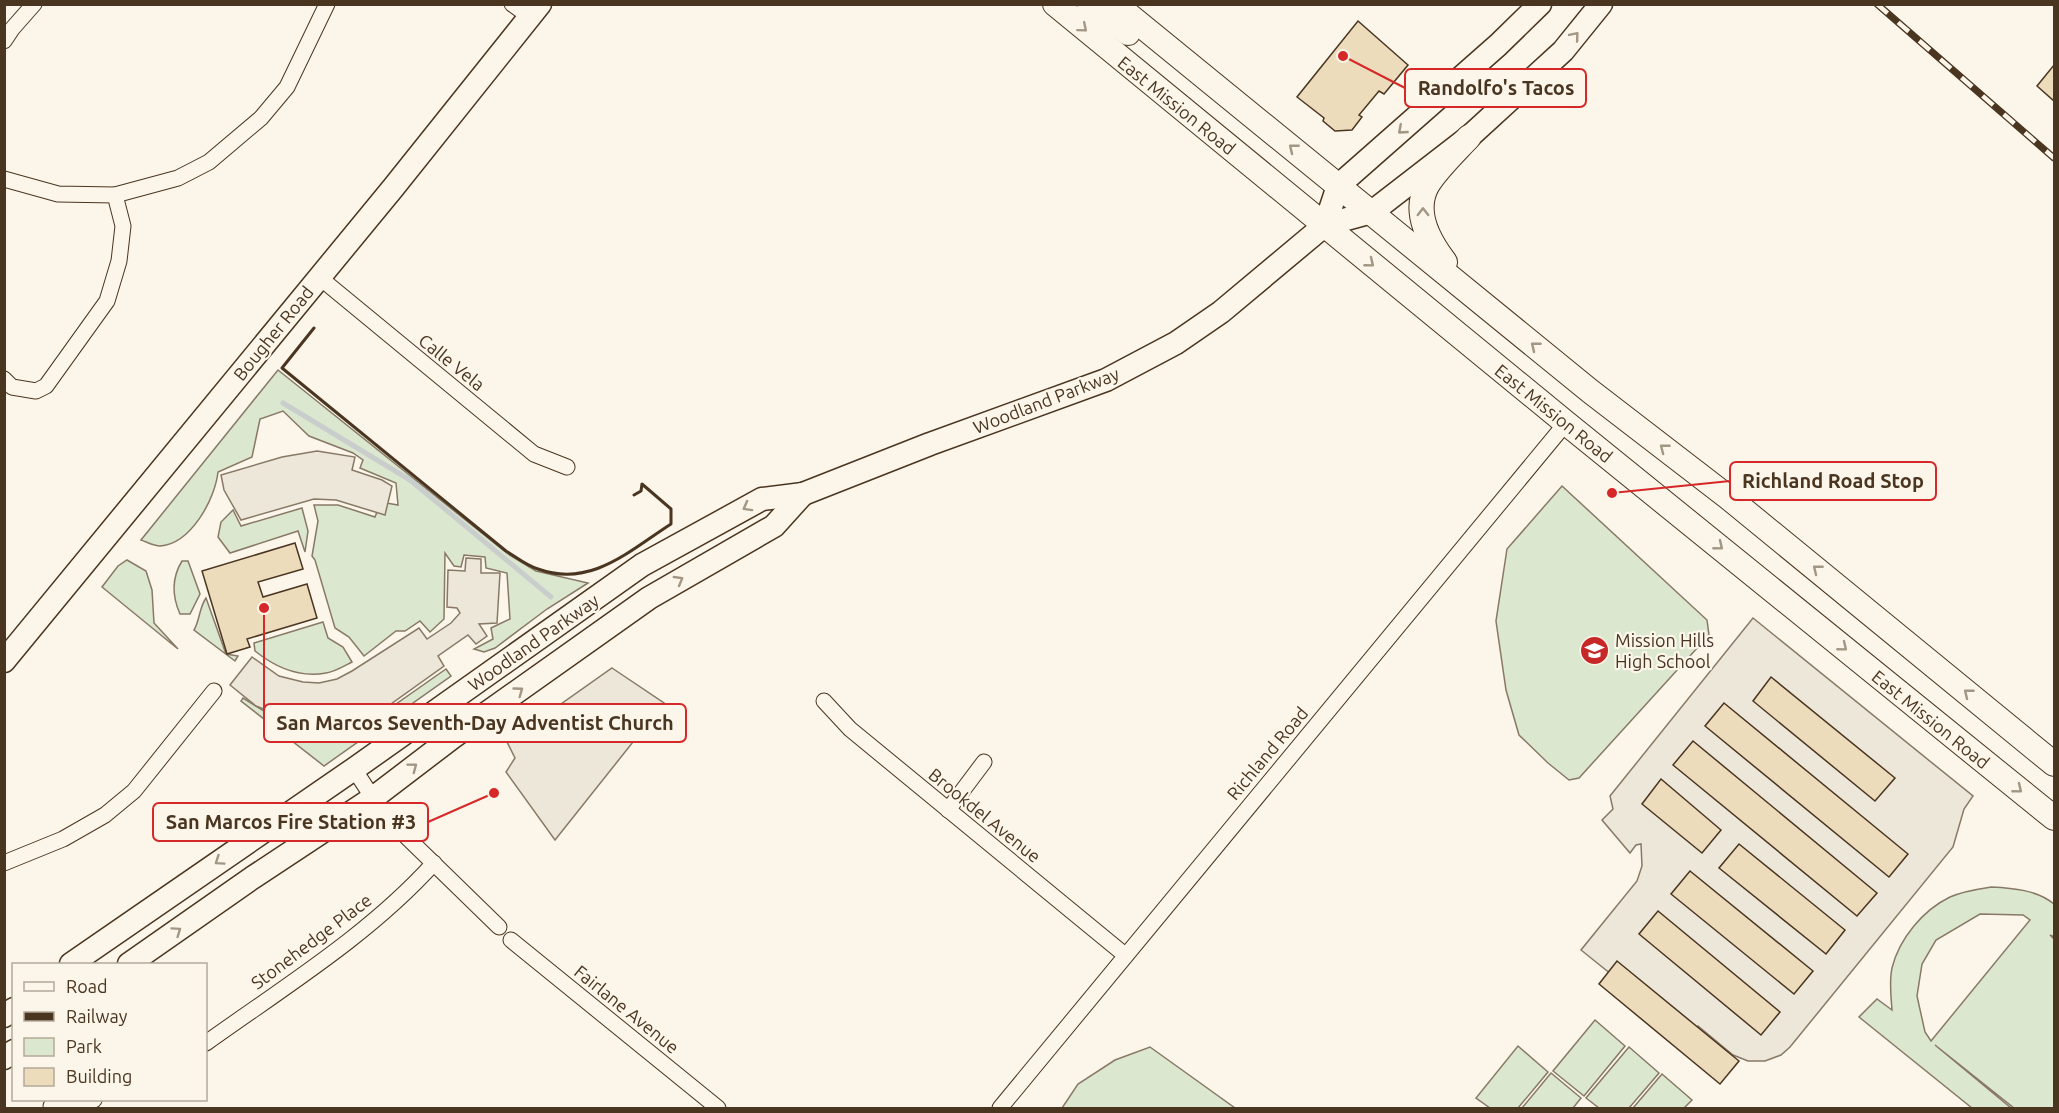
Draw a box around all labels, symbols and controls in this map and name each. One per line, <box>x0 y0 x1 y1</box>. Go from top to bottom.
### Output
one-way arrow <box>1076 21 1087 32</box>
one-way arrow <box>1568 31 1579 42</box>
street label: East Mission Road <box>1114 52 1240 158</box>
callout: Randolfo's Tacos <box>1405 69 1586 107</box>
text: Randolfo's Tacos <box>1418 76 1574 99</box>
one-way arrow <box>1398 123 1408 134</box>
one-way arrow <box>1289 145 1300 156</box>
one-way arrow <box>1417 208 1429 217</box>
one-way arrow <box>1363 255 1374 266</box>
street label: Bougher Road <box>229 282 317 384</box>
street label: Calle Vela <box>415 330 489 394</box>
one-way arrow <box>1531 343 1542 354</box>
street label: East Mission Road <box>1491 360 1617 466</box>
street label: Woodland Parkway <box>970 363 1122 437</box>
one-way arrow <box>1660 444 1671 455</box>
callout: Richland Road Stop <box>1730 462 1936 500</box>
text: Richland Road Stop <box>1742 469 1924 492</box>
one-way arrow <box>743 500 753 511</box>
one-way arrow <box>1712 539 1723 550</box>
one-way arrow <box>1813 566 1824 577</box>
one-way arrow <box>673 576 683 588</box>
street label: Woodland Parkway <box>464 589 602 695</box>
place label: Mission Hills High School <box>1615 630 1714 671</box>
school or university icon: Mission Hills High School <box>1578 634 1610 666</box>
one-way arrow <box>1836 640 1847 651</box>
street label: East Mission Road <box>1868 666 1994 772</box>
one-way arrow <box>512 688 523 699</box>
one-way arrow <box>1963 689 1974 700</box>
street label: Richland Road <box>1222 703 1312 803</box>
callout: San Marcos Seventh-Day Adventist Church <box>264 704 686 742</box>
text: San Marcos Seventh-Day Adventist Church <box>276 711 674 734</box>
one-way arrow <box>406 764 417 775</box>
street label: Brookdel Avenue <box>925 764 1045 866</box>
one-way arrow <box>2012 782 2023 793</box>
callout: San Marcos Fire Station #3 <box>153 803 428 841</box>
text: San Marcos Fire Station #3 <box>166 810 416 833</box>
one-way arrow <box>214 854 225 865</box>
street label: Stonehedge Place <box>247 889 375 993</box>
one-way arrow <box>170 927 181 938</box>
street label: Fairlane Avenue <box>571 961 683 1057</box>
legend <box>12 963 207 1101</box>
text: Road <box>66 976 108 996</box>
text: Railway <box>66 1006 128 1026</box>
text: Park <box>66 1036 102 1056</box>
text: Building <box>66 1066 132 1086</box>

